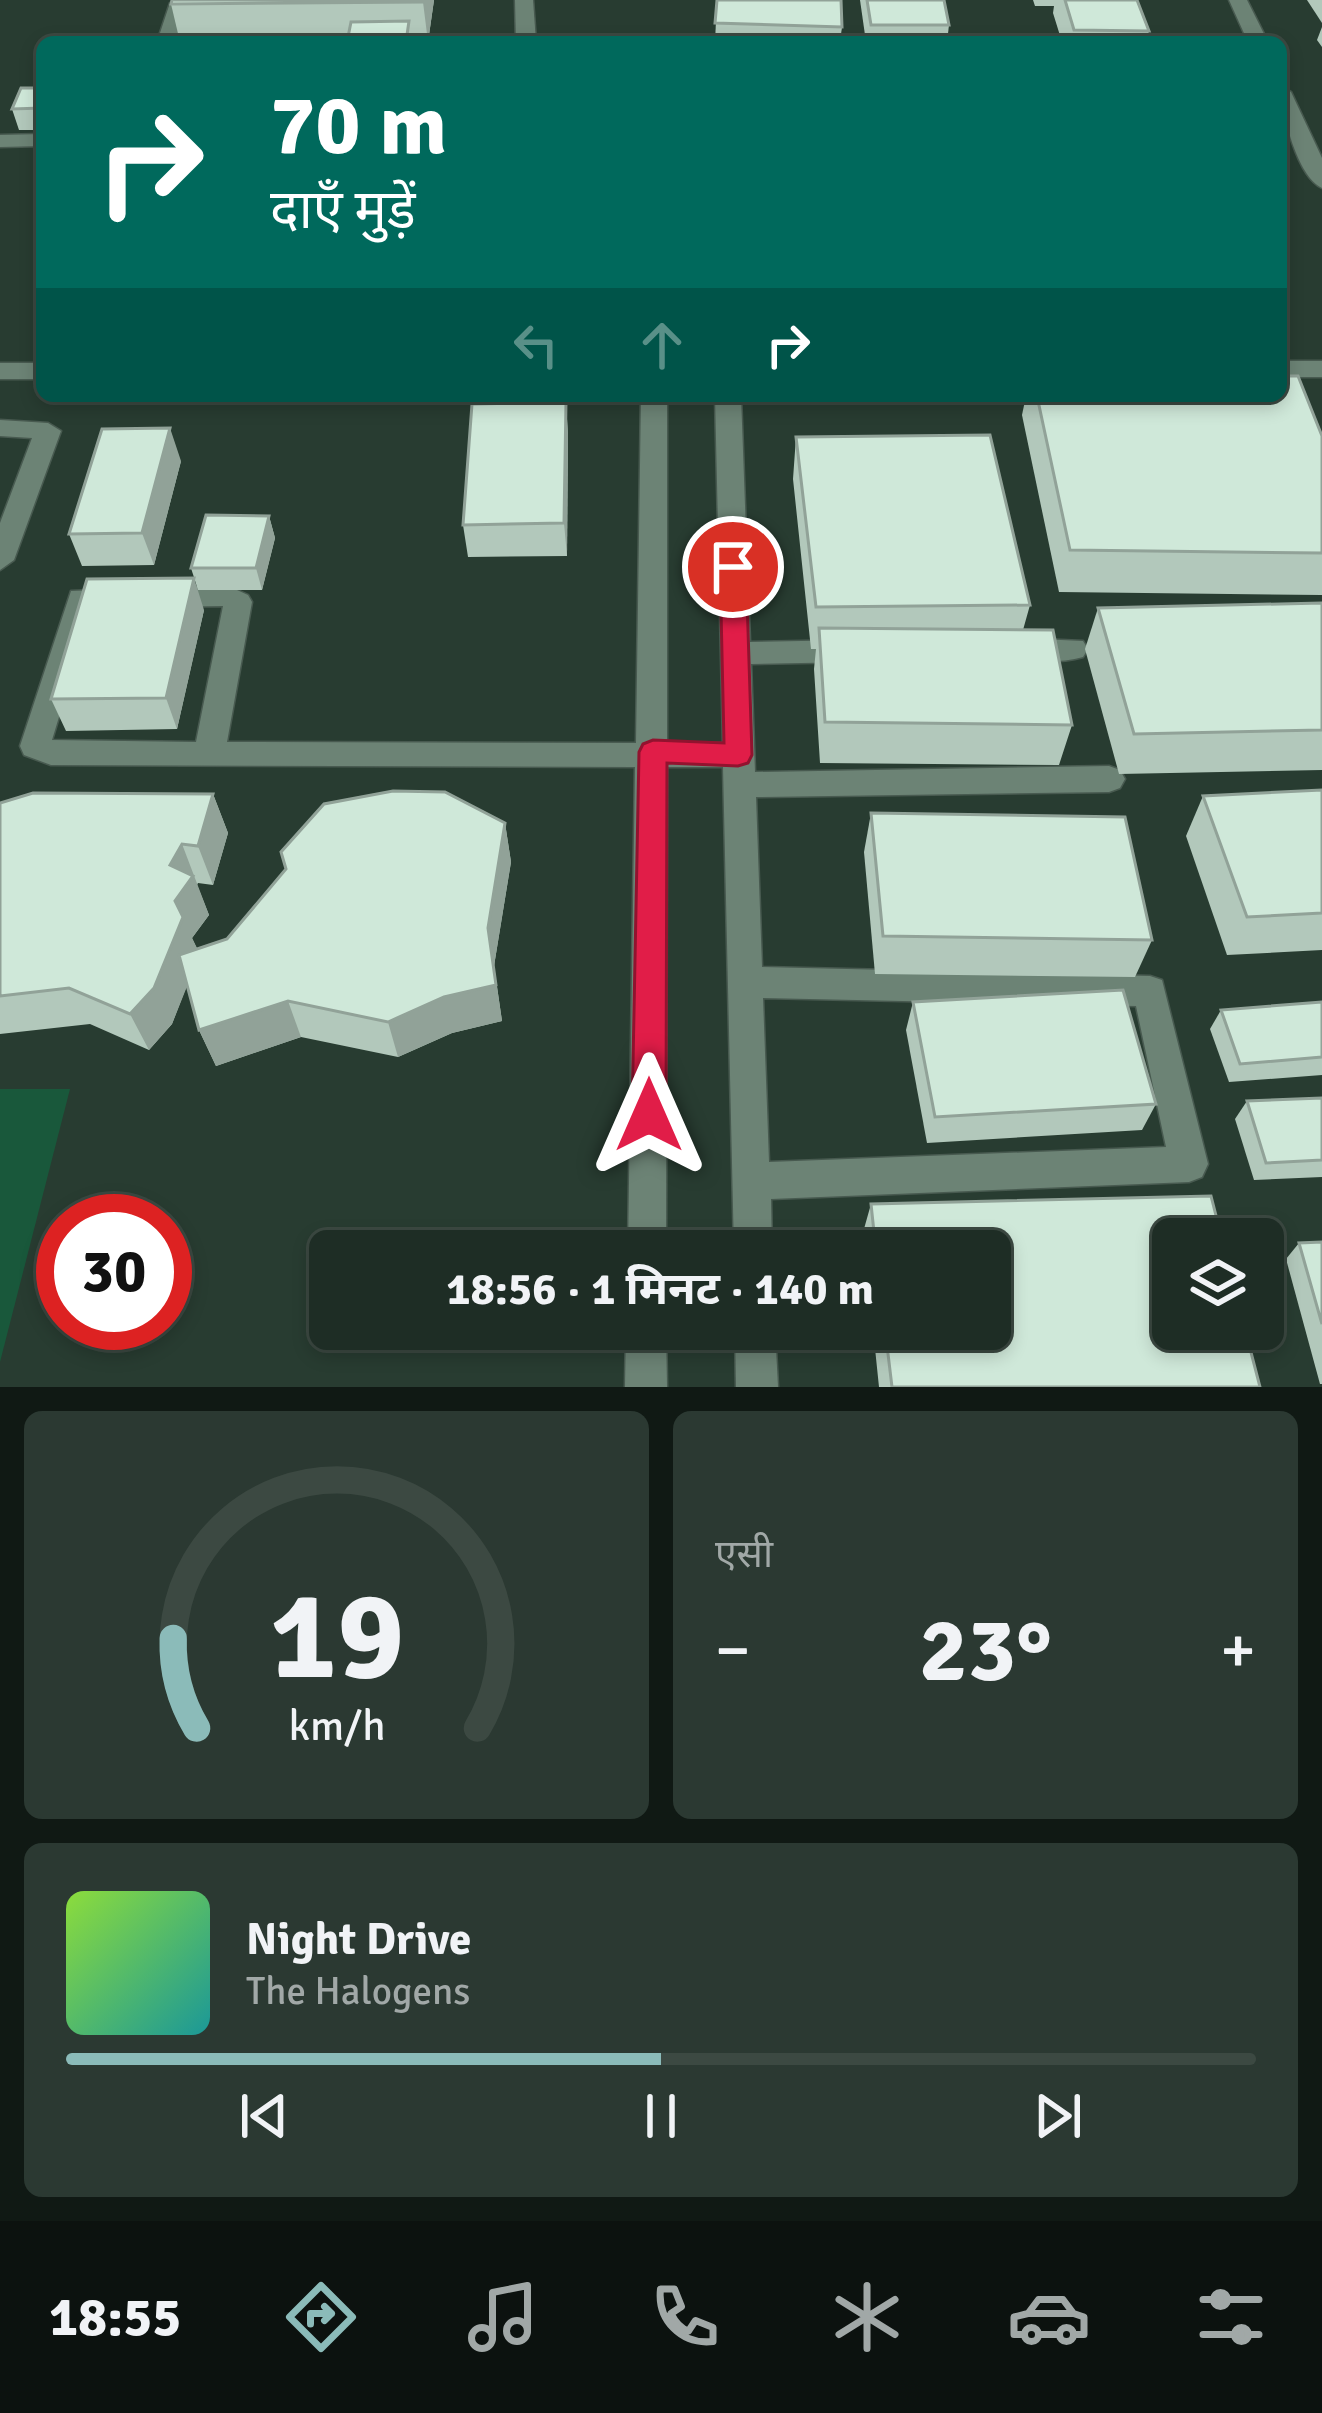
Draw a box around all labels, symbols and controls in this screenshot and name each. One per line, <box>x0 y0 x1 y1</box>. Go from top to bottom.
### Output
text: 70 m <box>270 74 447 178</box>
icon: right <box>72 84 228 240</box>
text: दाएँ मुड़ें <box>270 177 416 244</box>
icon: left <box>503 312 569 378</box>
icon: ahead <box>629 312 695 378</box>
icon: right <box>755 312 821 378</box>
pin <box>682 516 784 618</box>
icon: arrive <box>700 534 766 600</box>
position arrow <box>586 1052 712 1178</box>
speed limit sign: 30 <box>36 1194 192 1350</box>
map controls <box>1152 1218 1284 1350</box>
button: layers <box>1152 1218 1284 1350</box>
text: 18:56 · 1 मिनट · 140 m <box>446 1262 874 1317</box>
text: एसी <box>715 1530 773 1578</box>
text: 19 <box>269 1560 404 1713</box>
text: 23° <box>919 1595 1052 1706</box>
text: − <box>715 1610 751 1691</box>
text: + <box>1220 1610 1256 1691</box>
text: km/h <box>288 1700 385 1753</box>
text: Night Drive <box>246 1912 471 1967</box>
text: The Halogens <box>246 1967 470 2015</box>
icon: previous <box>231 2083 297 2149</box>
icon: pause <box>628 2083 694 2149</box>
icon: next <box>1025 2083 1091 2149</box>
icon: directions <box>279 2275 363 2359</box>
icon: music <box>461 2275 545 2359</box>
icon: phone <box>643 2275 727 2359</box>
icon: climate <box>825 2275 909 2359</box>
icon: car <box>1007 2275 1091 2359</box>
icon: filters <box>1189 2275 1273 2359</box>
text: 18:55 <box>49 2284 182 2351</box>

